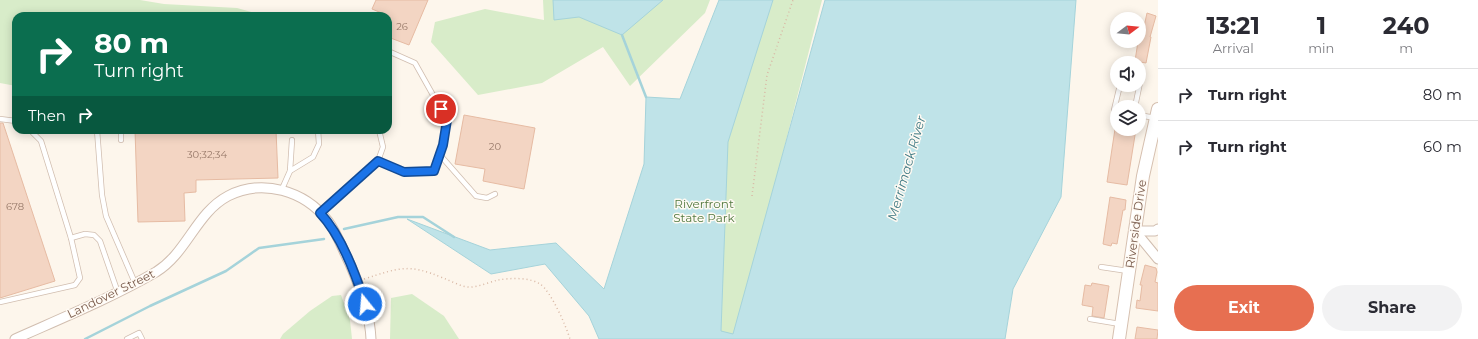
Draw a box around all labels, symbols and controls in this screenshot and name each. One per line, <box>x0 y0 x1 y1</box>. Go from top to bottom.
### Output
text: 13:21 <box>1206 11 1260 40</box>
text: 1 <box>1317 11 1326 40</box>
text: 240 <box>1383 11 1430 40</box>
north arrow <box>1110 12 1146 48</box>
map controls <box>1110 12 1146 136</box>
house number: 26 <box>396 20 408 33</box>
text: 80 m <box>94 26 169 60</box>
icon: right <box>28 28 80 80</box>
text: Arrival <box>1213 40 1254 56</box>
text: min <box>1308 40 1334 56</box>
text: m <box>1399 40 1413 56</box>
button: sound <box>1110 56 1146 92</box>
text: Turn right <box>94 60 184 82</box>
icon: right <box>1174 84 1196 106</box>
text: Turn right <box>1208 85 1287 104</box>
text: 80 m <box>1423 85 1462 104</box>
pin <box>424 92 458 126</box>
icon: arrive <box>430 98 452 120</box>
button: layers <box>1110 100 1146 136</box>
icon: right <box>74 104 96 126</box>
text: Then <box>28 106 66 125</box>
water label: Merrimack River <box>883 113 929 222</box>
icon: right <box>1174 136 1196 158</box>
text: Turn right <box>1208 137 1287 156</box>
text: 60 m <box>1423 137 1462 156</box>
house number: 20 <box>489 140 502 153</box>
house number: 30;32;34 <box>187 148 227 161</box>
street label: Riverside Drive <box>1122 179 1149 269</box>
park label: Riverfront State Park <box>673 196 736 225</box>
house number: 678 <box>6 200 24 213</box>
street label: Landover Street <box>65 266 157 321</box>
position arrow <box>344 283 386 325</box>
button: Exit <box>1174 285 1314 331</box>
button: Share <box>1322 285 1462 331</box>

